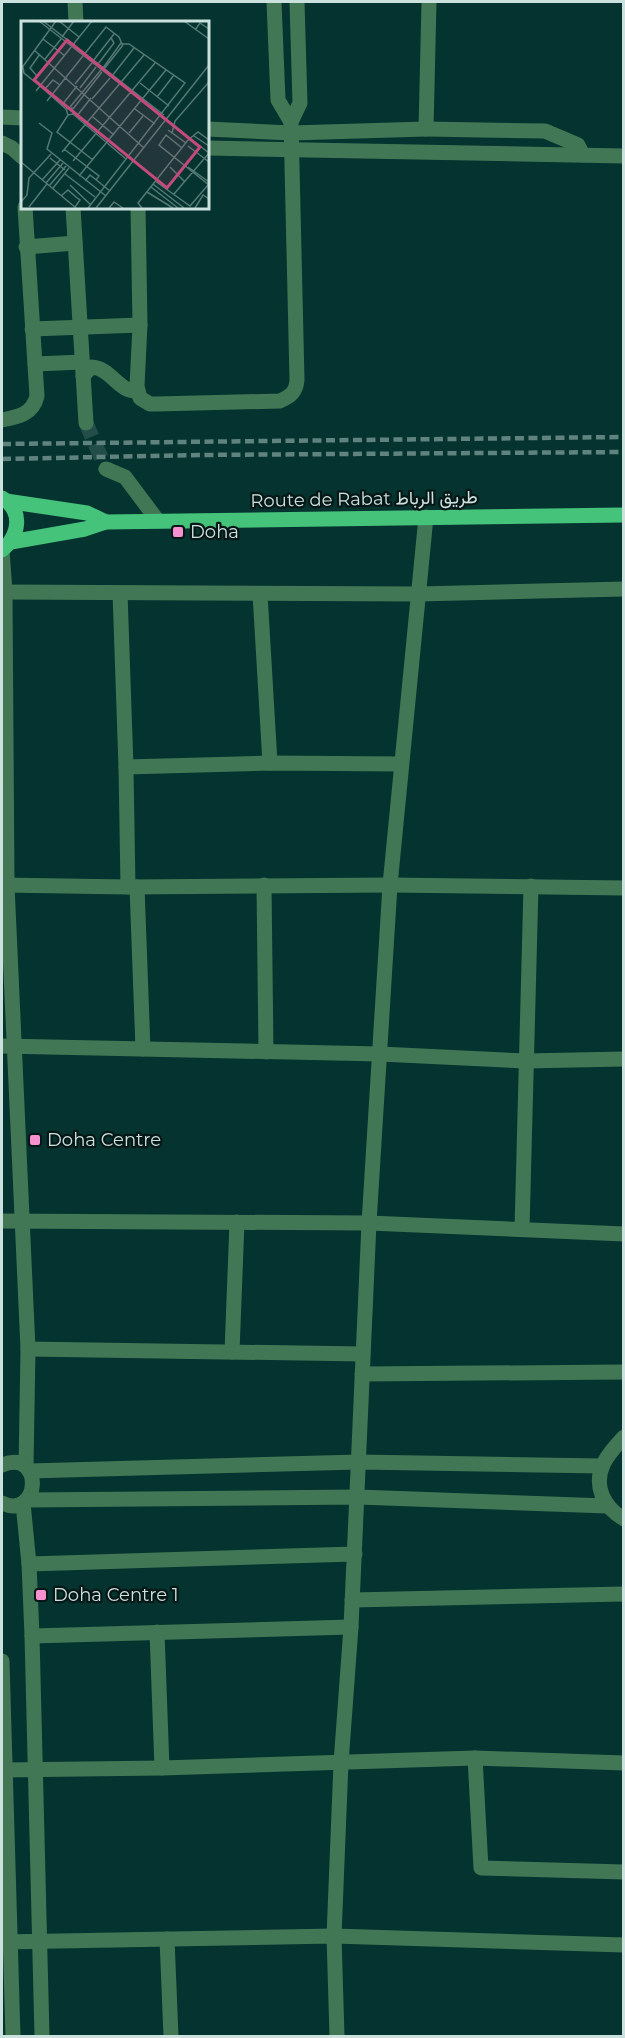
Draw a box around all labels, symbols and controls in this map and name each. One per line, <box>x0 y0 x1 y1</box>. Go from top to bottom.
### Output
inset map <box>21 21 208 208</box>
street label: Route de Rabat طريق الرباط <box>250 486 478 512</box>
place label: Doha <box>190 521 239 543</box>
marker: Doha <box>171 525 185 539</box>
place label: Doha Centre <box>47 1129 161 1151</box>
marker: Doha Centre <box>28 1133 42 1147</box>
place label: Doha Centre 1 <box>53 1584 178 1606</box>
marker: Doha Centre 1 <box>34 1588 48 1602</box>

